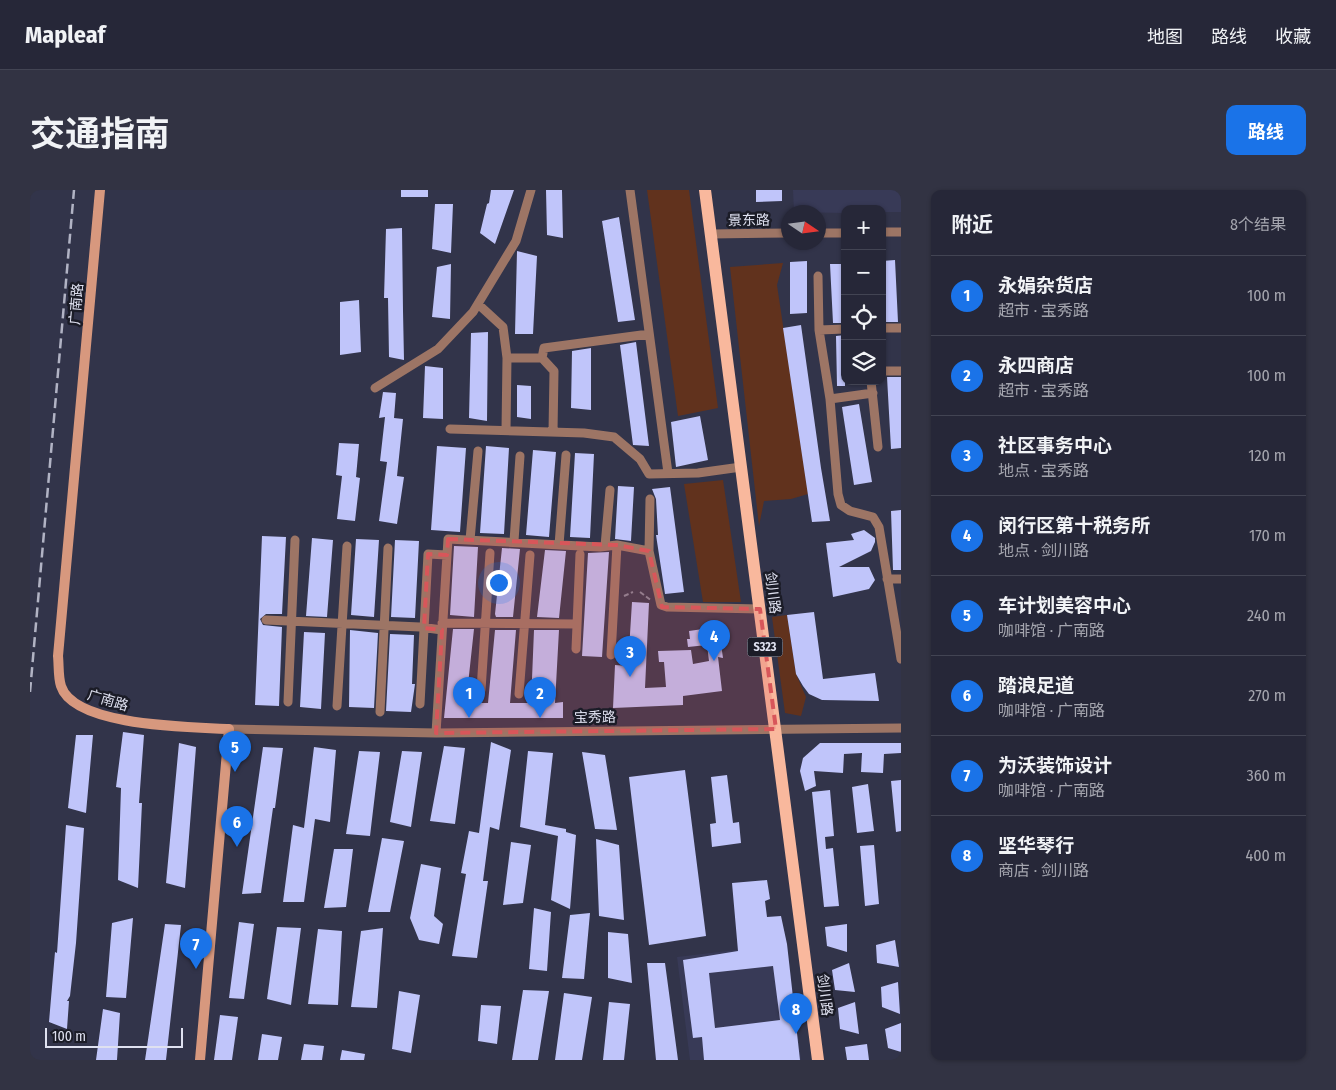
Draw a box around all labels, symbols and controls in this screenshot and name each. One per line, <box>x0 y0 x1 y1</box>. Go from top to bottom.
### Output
text: Mapleaf <box>25 21 105 49</box>
text: 地图 <box>1147 26 1183 48</box>
text: 路线 <box>1211 26 1247 48</box>
text: 收藏 <box>1275 26 1311 48</box>
button: 路线 <box>1226 105 1306 155</box>
text: 交通指南 <box>30 113 170 155</box>
north arrow <box>781 205 826 250</box>
map controls <box>841 205 886 385</box>
button: + <box>841 205 886 250</box>
street label: 景东路 <box>728 212 770 229</box>
text: 附近 <box>951 212 993 238</box>
text: 8个结果 <box>1230 215 1286 234</box>
button: − <box>841 250 886 295</box>
text: 永娟杂货店 <box>998 274 1093 297</box>
street label: 广南路 <box>66 282 87 326</box>
text: 1 <box>964 286 970 305</box>
text: 100 m <box>1247 286 1286 305</box>
button: locate <box>841 295 886 340</box>
text: 超市 · 宝秀路 <box>998 301 1089 320</box>
button: layers <box>841 340 886 385</box>
text: 永四商店 <box>998 354 1074 377</box>
text: 2 <box>963 366 971 385</box>
text: 100 m <box>1247 366 1286 385</box>
text: 超市 · 宝秀路 <box>998 381 1089 400</box>
text: 社区事务中心 <box>998 434 1112 457</box>
text: 3 <box>963 446 971 465</box>
text: 120 m <box>1248 446 1286 465</box>
text: 地点 · 宝秀路 <box>998 461 1089 480</box>
text: 闵行区第十税务所 <box>998 514 1150 537</box>
text: 4 <box>963 526 971 545</box>
text: 170 m <box>1249 526 1286 545</box>
text: 地点 · 剑川路 <box>998 541 1089 560</box>
your location <box>486 570 512 596</box>
street label: 剑川路 <box>762 571 783 615</box>
text: 车计划美容中心 <box>998 594 1131 617</box>
text: 5 <box>963 606 971 625</box>
text: 240 m <box>1247 606 1286 625</box>
pin: 4 <box>698 620 730 661</box>
text: 咖啡馆 · 广南路 <box>998 621 1105 640</box>
pin: 3 <box>614 636 646 677</box>
road number: S323 <box>748 638 782 657</box>
text: 踏浪足道 <box>998 674 1074 697</box>
pin: 1 <box>453 677 485 718</box>
pin: 2 <box>524 677 556 718</box>
street label: 广南路 <box>85 686 130 715</box>
text: 6 <box>963 686 971 705</box>
text: 270 m <box>1248 686 1286 705</box>
text: 咖啡馆 · 广南路 <box>998 701 1105 720</box>
street label: 宝秀路 <box>574 709 616 726</box>
pin: 5 <box>219 731 251 772</box>
text: 为沃装饰设计 <box>998 754 1112 777</box>
text: 7 <box>964 766 970 785</box>
text: 360 m <box>1246 766 1286 785</box>
text: 咖啡馆 · 广南路 <box>998 781 1105 800</box>
pin: 6 <box>221 806 253 847</box>
text: 坚华琴行 <box>998 834 1074 857</box>
text: 8 <box>963 846 971 865</box>
text: 400 m <box>1246 846 1286 865</box>
text: 商店 · 剑川路 <box>998 861 1089 880</box>
pin: 7 <box>180 928 212 969</box>
street label: 剑川路 <box>814 973 835 1017</box>
pin: 8 <box>780 993 812 1034</box>
scale bar <box>45 1025 182 1048</box>
text: 100 m <box>52 1028 86 1045</box>

